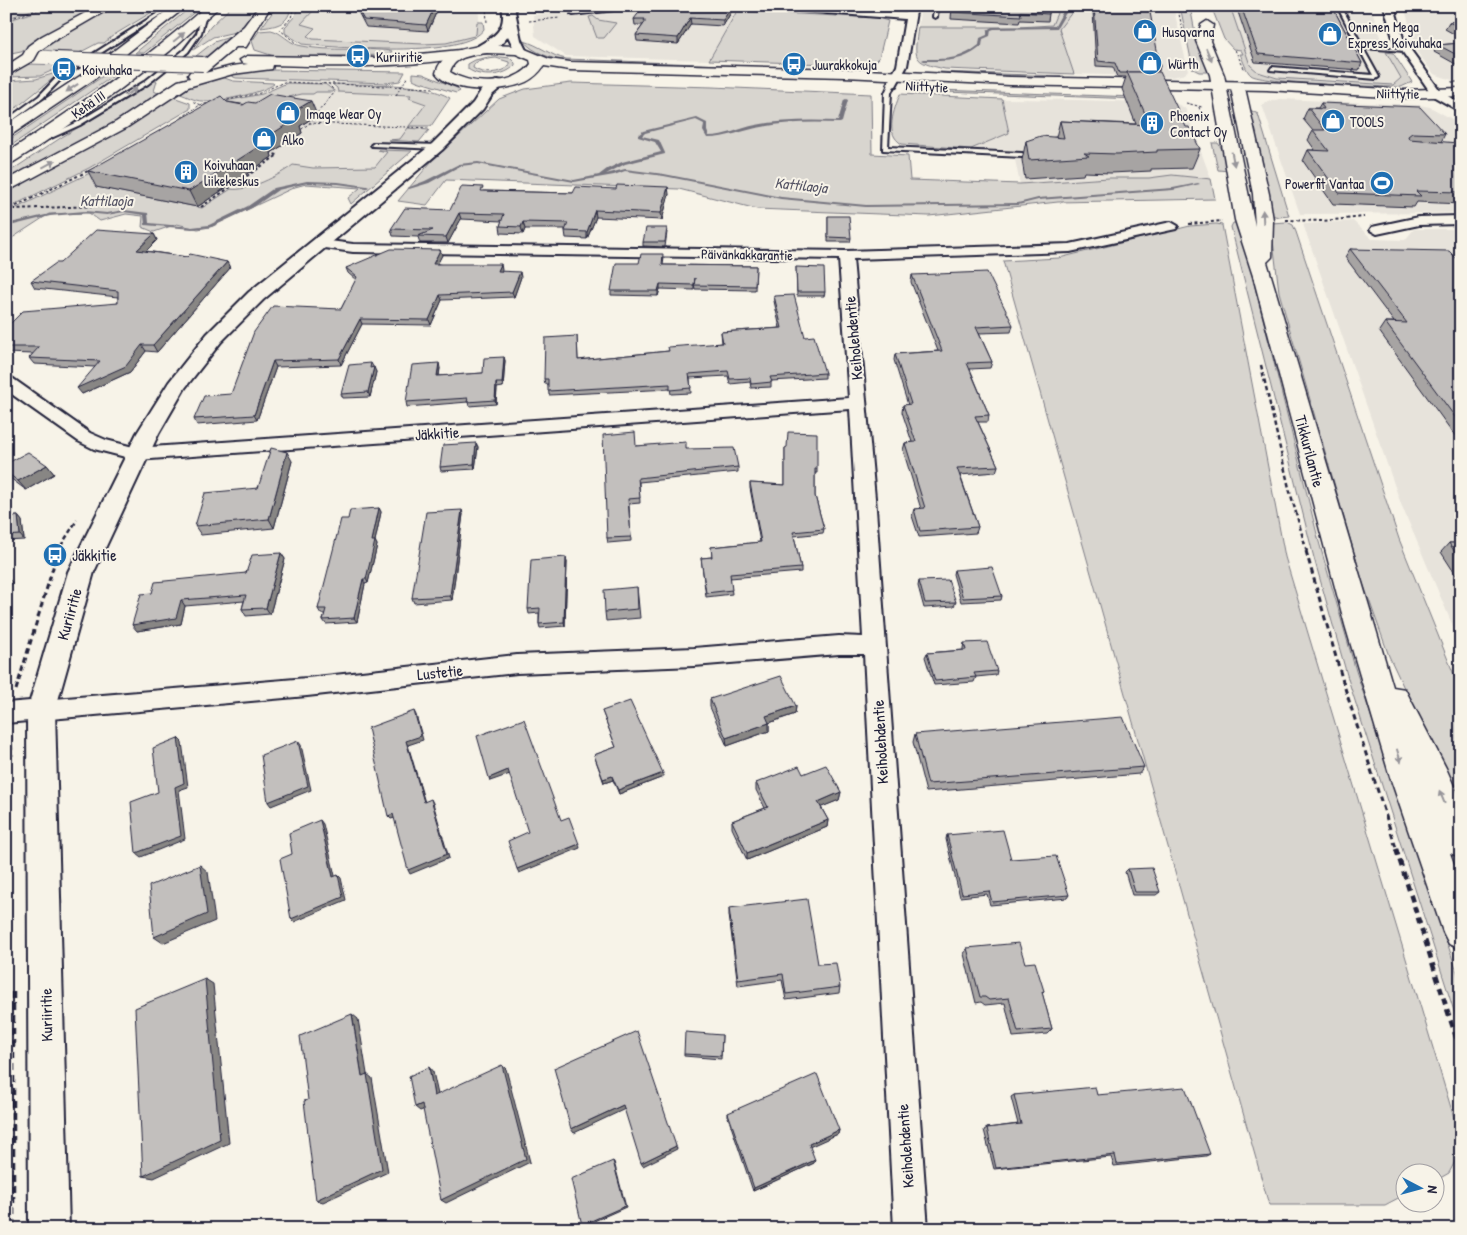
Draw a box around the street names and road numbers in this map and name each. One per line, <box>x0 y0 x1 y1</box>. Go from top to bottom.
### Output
street label: Niittytie <box>905 75 949 98</box>
street label: Niittytie <box>1376 83 1420 104</box>
street label: Kehä III <box>67 86 109 122</box>
street label: Päivänkakkarantie <box>701 244 794 264</box>
street label: Keiholehdentie <box>838 295 868 381</box>
street label: Tikkurilantie <box>1290 413 1330 490</box>
street label: Jäkkitie <box>414 420 461 446</box>
street label: Kuriiritie <box>51 585 87 643</box>
street label: Lustetie <box>416 659 465 685</box>
street label: Keiholehdentie <box>867 699 893 785</box>
street label: Kuriiritie <box>35 988 57 1042</box>
street label: Keiholehdentie <box>891 1103 919 1189</box>

